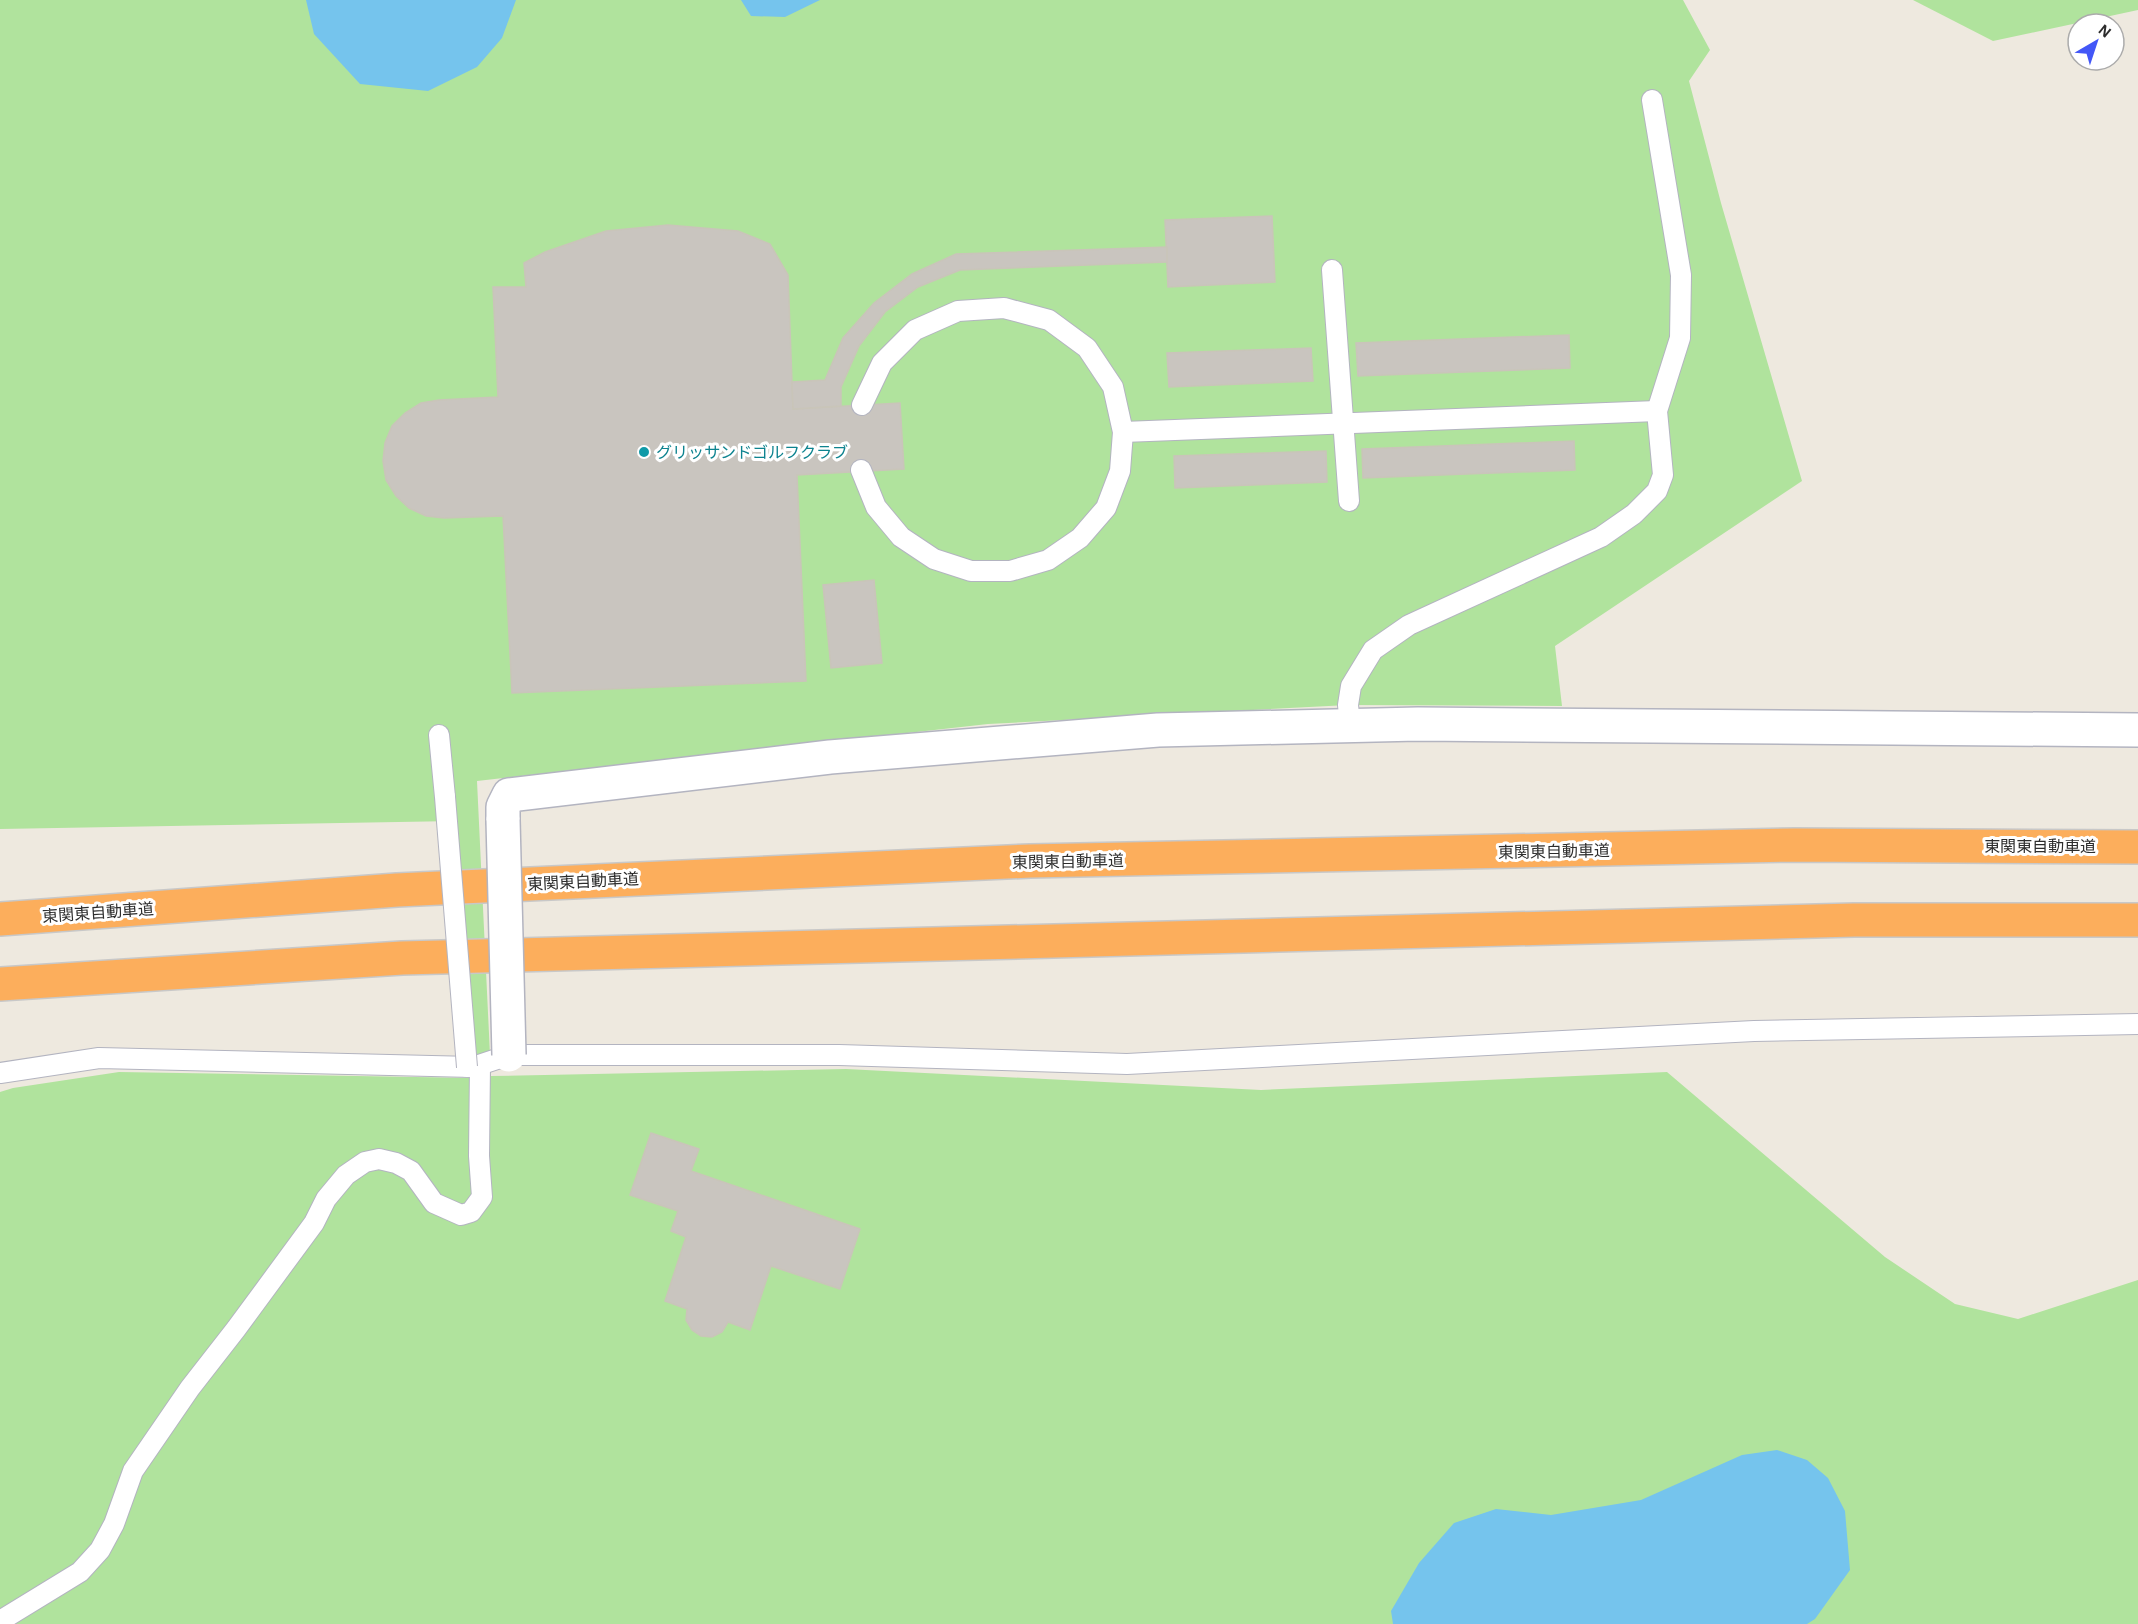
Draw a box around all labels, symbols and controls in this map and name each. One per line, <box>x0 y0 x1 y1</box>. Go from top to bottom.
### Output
north arrow <box>2066 12 2126 72</box>
text: N <box>2095 21 2114 41</box>
place label: グリッサンドゴルフクラブ <box>656 444 848 461</box>
marker: グリッサンドゴルフクラブ <box>637 445 651 459</box>
street label: 東関東自動車道 <box>1984 838 2096 855</box>
street label: 東関東自動車道 <box>1498 842 1610 861</box>
street label: 東関東自動車道 <box>1012 852 1124 871</box>
street label: 東関東自動車道 <box>527 870 639 893</box>
street label: 東関東自動車道 <box>42 900 154 925</box>

